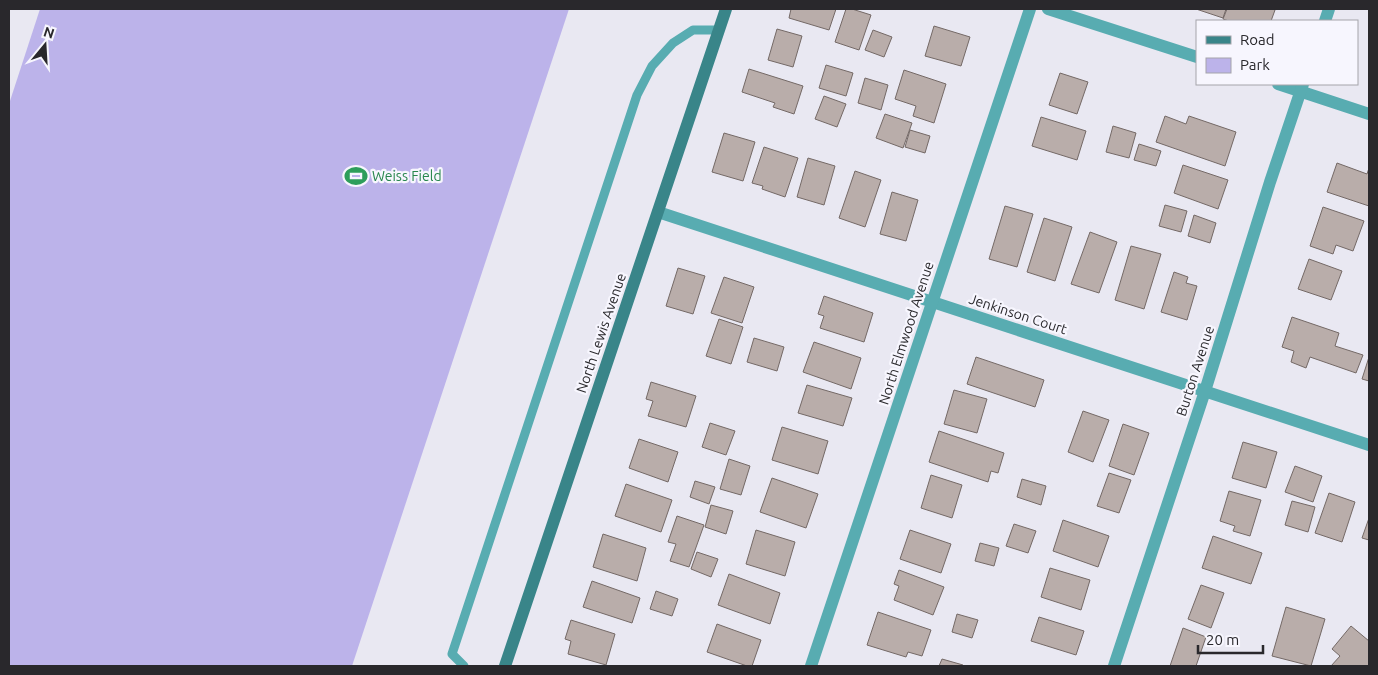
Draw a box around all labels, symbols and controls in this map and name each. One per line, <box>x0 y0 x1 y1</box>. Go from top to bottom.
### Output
north arrow <box>20 20 70 70</box>
legend <box>1196 20 1358 85</box>
text: N <box>42 23 56 42</box>
text: Road <box>1240 31 1275 48</box>
text: Park <box>1240 56 1270 73</box>
sports icon: Weiss Field <box>343 163 369 189</box>
place label: Weiss Field <box>372 168 442 184</box>
street label: North Elmwood Avenue <box>875 259 937 407</box>
street label: North Lewis Avenue <box>573 271 629 395</box>
street label: Jenkinson Court <box>967 291 1069 338</box>
street label: Burton Avenue <box>1173 324 1217 418</box>
scale bar <box>1198 622 1263 654</box>
text: 20 m <box>1206 631 1239 648</box>

